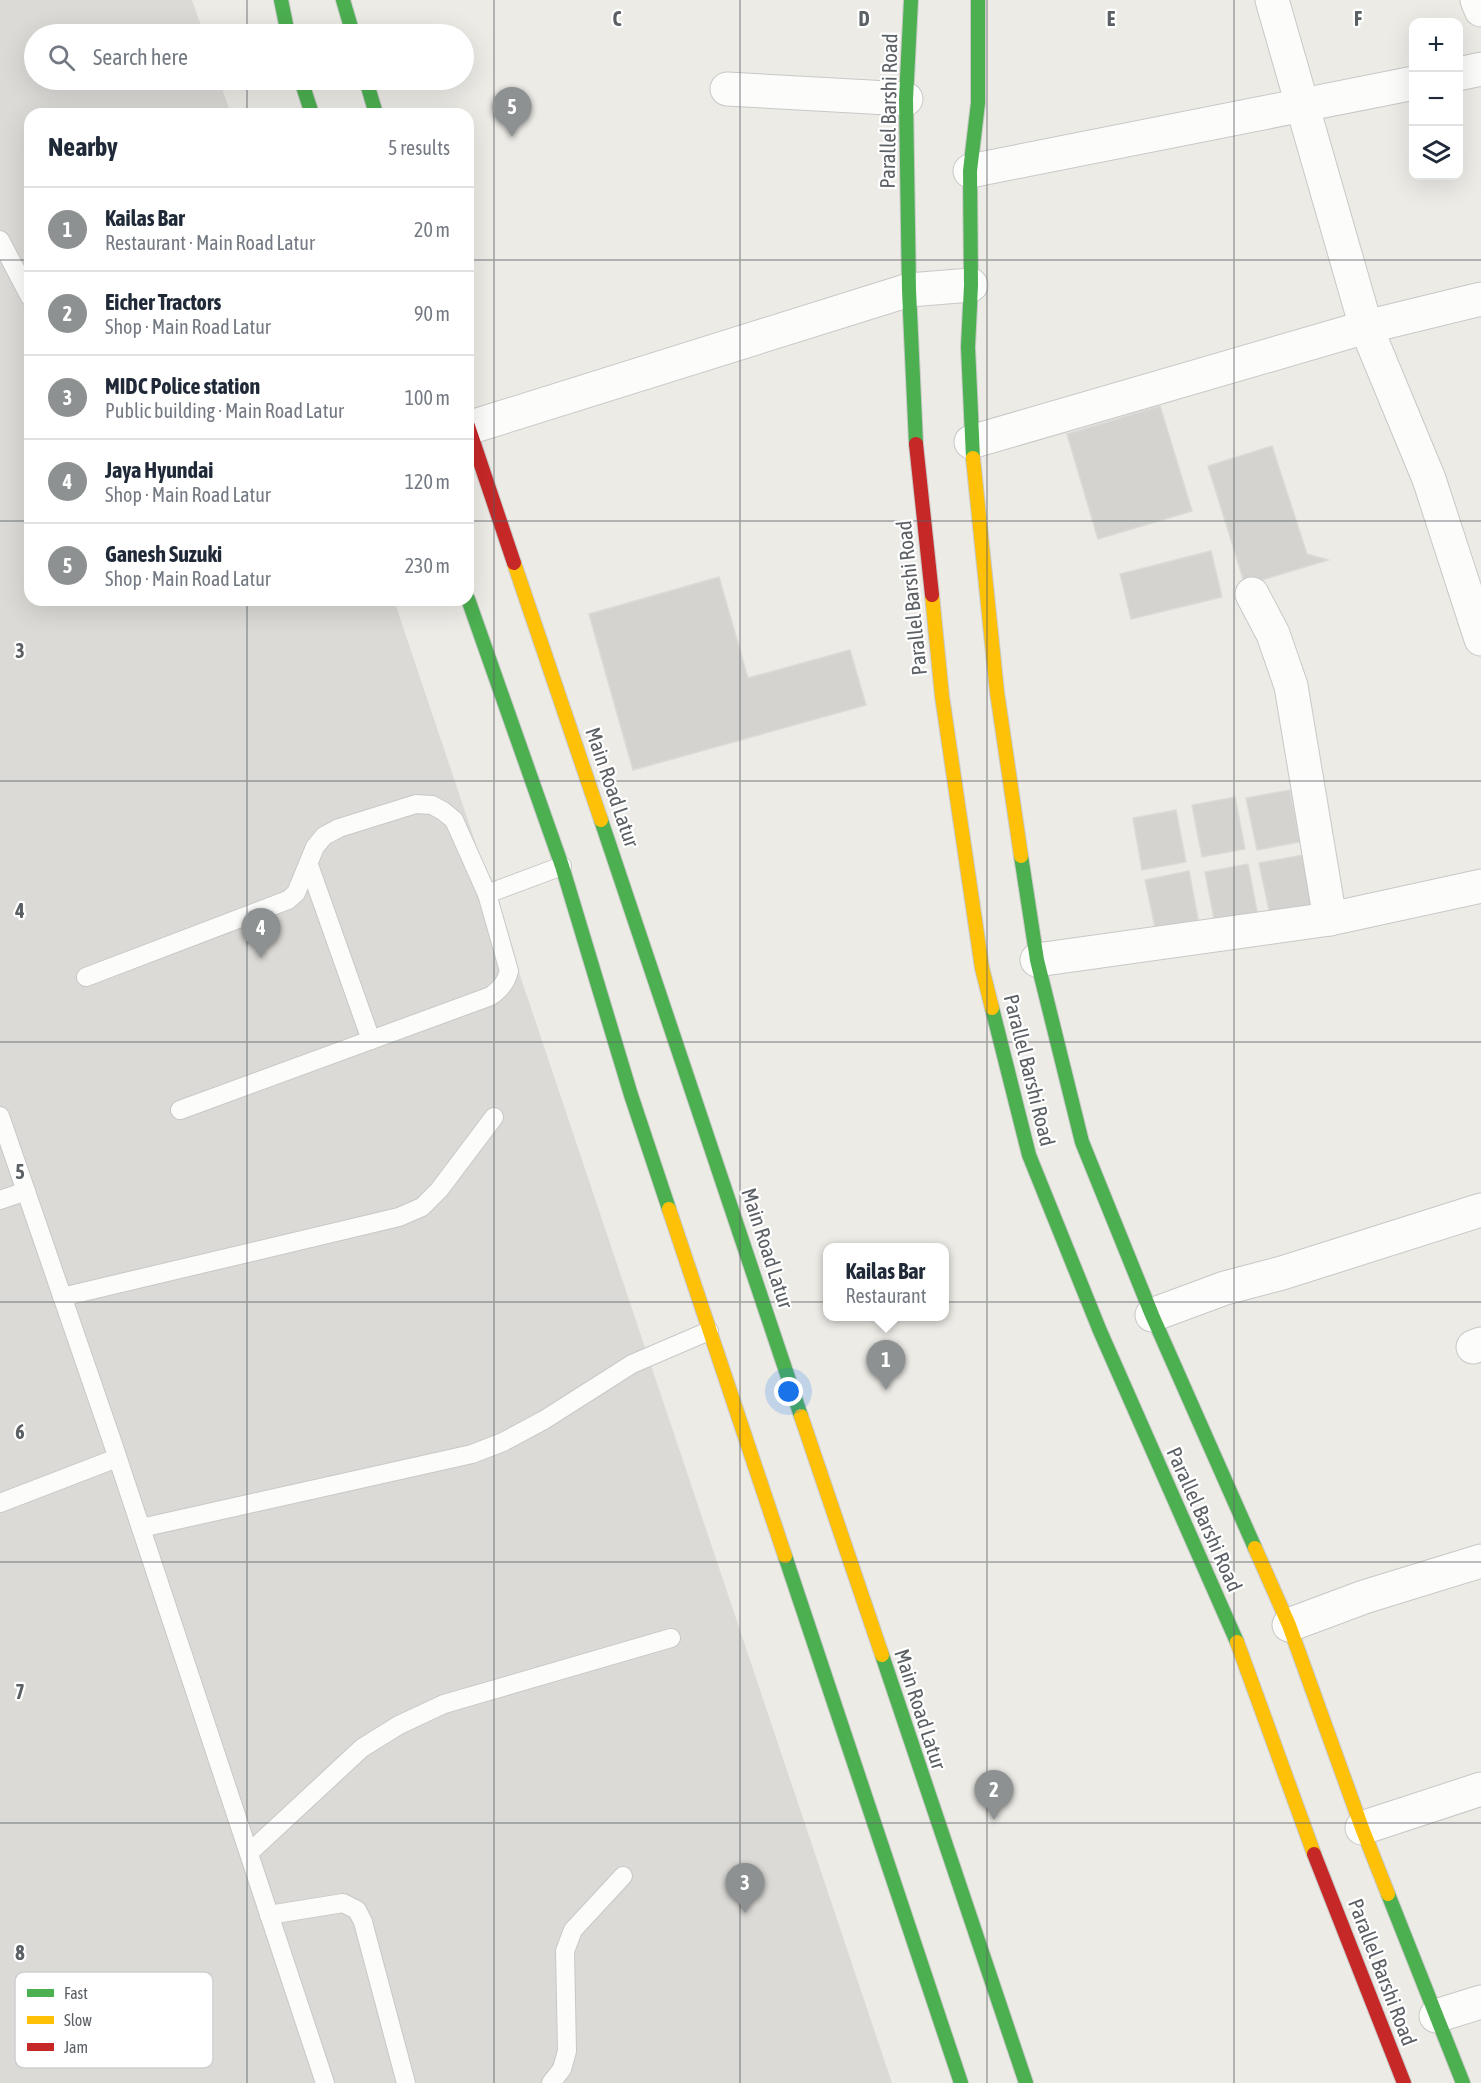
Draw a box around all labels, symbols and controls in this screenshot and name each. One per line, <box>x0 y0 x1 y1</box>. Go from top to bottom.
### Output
text: C <box>613 7 622 30</box>
text: D <box>858 7 870 30</box>
text: E <box>1107 7 1116 30</box>
text: F <box>1354 7 1362 30</box>
map controls <box>1409 18 1463 180</box>
button: + <box>1409 18 1463 72</box>
search box <box>24 24 474 90</box>
street label: Parallel Barshi Road <box>875 33 901 189</box>
icon: search <box>45 41 78 74</box>
text: Search here <box>93 44 188 70</box>
button: − <box>1409 72 1463 126</box>
pin: 5 <box>492 88 532 137</box>
button: layers <box>1409 126 1463 180</box>
text: Nearby <box>48 132 118 162</box>
text: 5 results <box>388 136 450 159</box>
text: Kailas Bar <box>105 205 185 231</box>
text: 1 <box>63 218 72 241</box>
text: 20 m <box>414 218 450 241</box>
text: Restaurant · Main Road Latur <box>105 231 315 254</box>
text: Eicher Tractors <box>105 289 221 315</box>
text: 2 <box>63 302 72 325</box>
text: 90 m <box>414 302 450 325</box>
text: Shop · Main Road Latur <box>105 315 271 338</box>
text: MIDC Police station <box>105 373 260 399</box>
text: 3 <box>63 386 72 409</box>
text: 100 m <box>405 386 450 409</box>
text: Public building · Main Road Latur <box>105 399 344 422</box>
text: Jaya Hyundai <box>105 457 213 483</box>
text: 4 <box>63 470 72 493</box>
text: 120 m <box>405 470 450 493</box>
text: Shop · Main Road Latur <box>105 483 271 506</box>
street label: Parallel Barshi Road <box>891 519 931 677</box>
text: Ganesh Suzuki <box>105 541 222 567</box>
text: 5 <box>63 554 72 577</box>
text: 230 m <box>405 554 450 577</box>
text: Shop · Main Road Latur <box>105 567 271 590</box>
text: 3 <box>15 639 25 662</box>
street label: Main Road Latur <box>581 724 645 851</box>
text: 4 <box>14 899 25 922</box>
pin: 4 <box>242 908 280 958</box>
street label: Parallel Barshi Road <box>1000 992 1060 1148</box>
text: 5 <box>15 1160 25 1183</box>
street label: Main Road Latur <box>737 1185 799 1312</box>
popup <box>823 1243 949 1321</box>
text: Kailas Bar <box>845 1258 925 1284</box>
text: Restaurant <box>845 1284 927 1307</box>
pin: 1 <box>866 1340 906 1390</box>
your location <box>774 1377 803 1406</box>
text: 6 <box>15 1420 25 1443</box>
street label: Parallel Barshi Road <box>1162 1443 1248 1595</box>
street label: Main Road Latur <box>890 1646 952 1773</box>
text: 7 <box>15 1680 25 1703</box>
pin: 2 <box>974 1770 1014 1820</box>
pin: 3 <box>726 1864 764 1913</box>
street label: Parallel Barshi Road <box>1344 1895 1422 2049</box>
text: 8 <box>15 1941 25 1964</box>
legend <box>15 1972 213 2068</box>
text: Fast <box>64 1984 88 2002</box>
text: Slow <box>64 2011 92 2029</box>
text: Jam <box>64 2038 88 2056</box>

